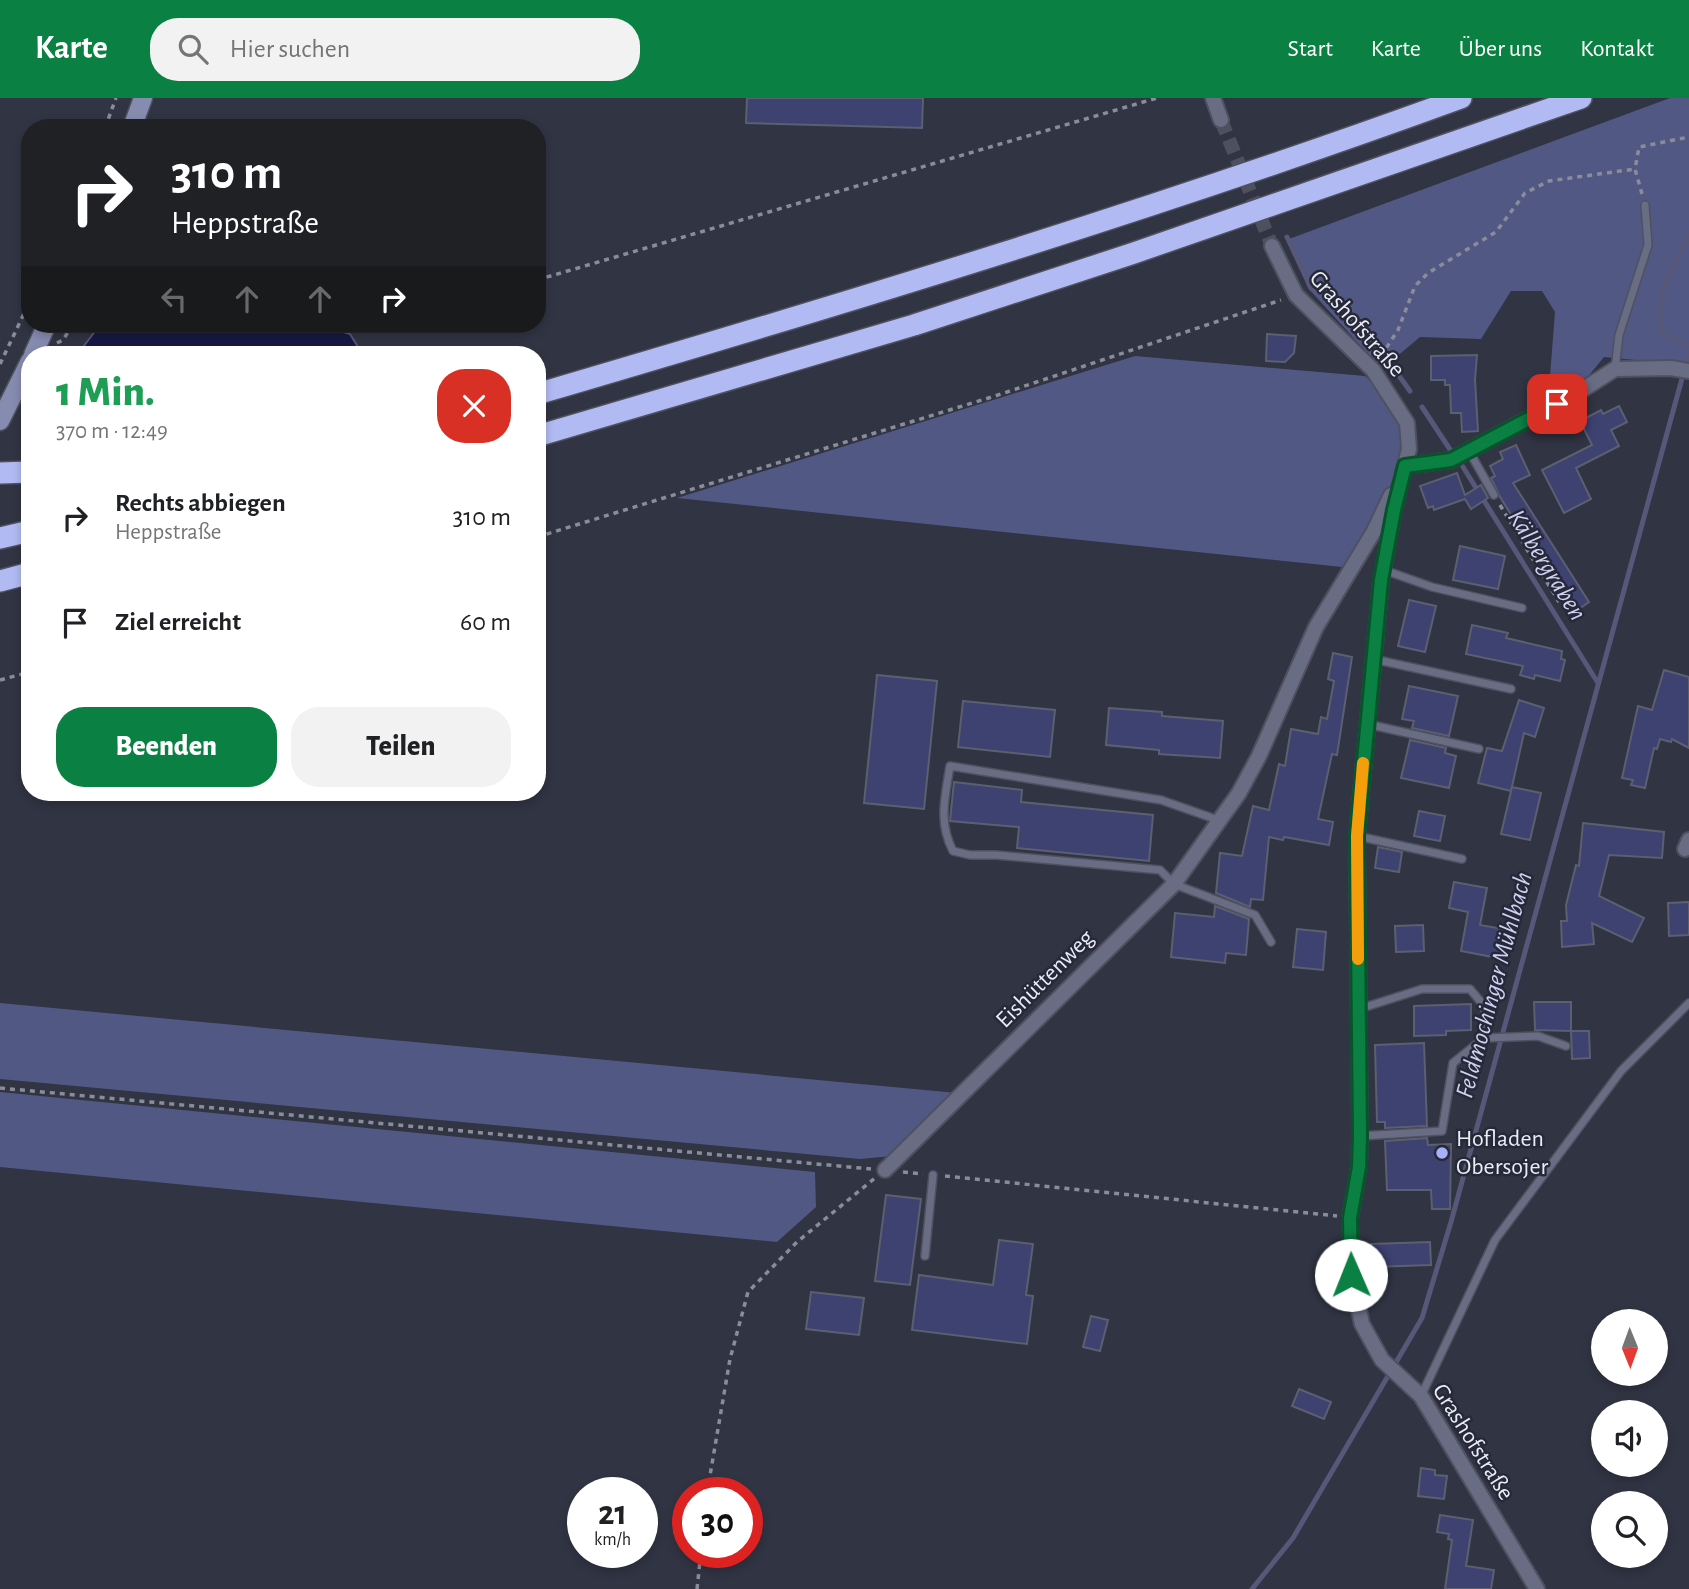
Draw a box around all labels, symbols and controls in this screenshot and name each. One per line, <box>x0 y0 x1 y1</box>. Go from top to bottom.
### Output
search box <box>150 18 640 81</box>
icon: search <box>174 30 212 68</box>
text: Karte <box>35 32 108 65</box>
text: Hier suchen <box>230 36 350 62</box>
text: Start <box>1288 37 1333 61</box>
text: Karte <box>1371 37 1421 61</box>
text: Über uns <box>1459 37 1542 61</box>
text: Kontakt <box>1580 37 1654 61</box>
icon: right <box>56 147 147 238</box>
text: 310 m <box>171 149 282 198</box>
text: Heppstraße <box>171 207 319 239</box>
street label: Grashofstraße <box>1305 266 1409 382</box>
icon: left <box>155 280 193 318</box>
icon: ahead <box>228 280 266 318</box>
icon: ahead <box>301 280 339 318</box>
icon: right <box>374 280 412 318</box>
button: close <box>437 369 511 443</box>
text: 1 Min. <box>56 371 155 413</box>
pin <box>1527 374 1587 434</box>
icon: arrive <box>1538 385 1576 423</box>
text: 370 m · 12:49 <box>56 420 168 443</box>
text: Rechts abbiegen <box>115 490 286 516</box>
icon: right <box>56 499 94 537</box>
text: 310 m <box>453 504 511 530</box>
water label: Kälbergraben <box>1503 505 1591 625</box>
text: Heppstraße <box>115 521 221 544</box>
icon: arrive <box>56 604 94 642</box>
text: Ziel erreicht <box>115 609 241 635</box>
text: 60 m <box>460 609 511 635</box>
button: Beenden <box>56 707 277 787</box>
button: Teilen <box>291 707 511 787</box>
water label: Feldmochinger Mühlbach <box>1451 869 1537 1101</box>
street label: Eishüttenweg <box>992 925 1099 1032</box>
place label: Hofladen Obersojer <box>1456 1127 1548 1179</box>
marker: Hofladen Obersojer <box>1434 1145 1450 1161</box>
position arrow <box>1314 1238 1388 1312</box>
north arrow <box>1591 1309 1668 1386</box>
map controls <box>1591 1309 1668 1568</box>
street label: Grashofstraße <box>1428 1380 1518 1504</box>
button: sound <box>1591 1400 1668 1477</box>
speed limit sign: 30 <box>672 1477 763 1568</box>
button: search <box>1591 1491 1668 1568</box>
text: 21 <box>598 1496 627 1531</box>
text: km/h <box>594 1531 631 1549</box>

